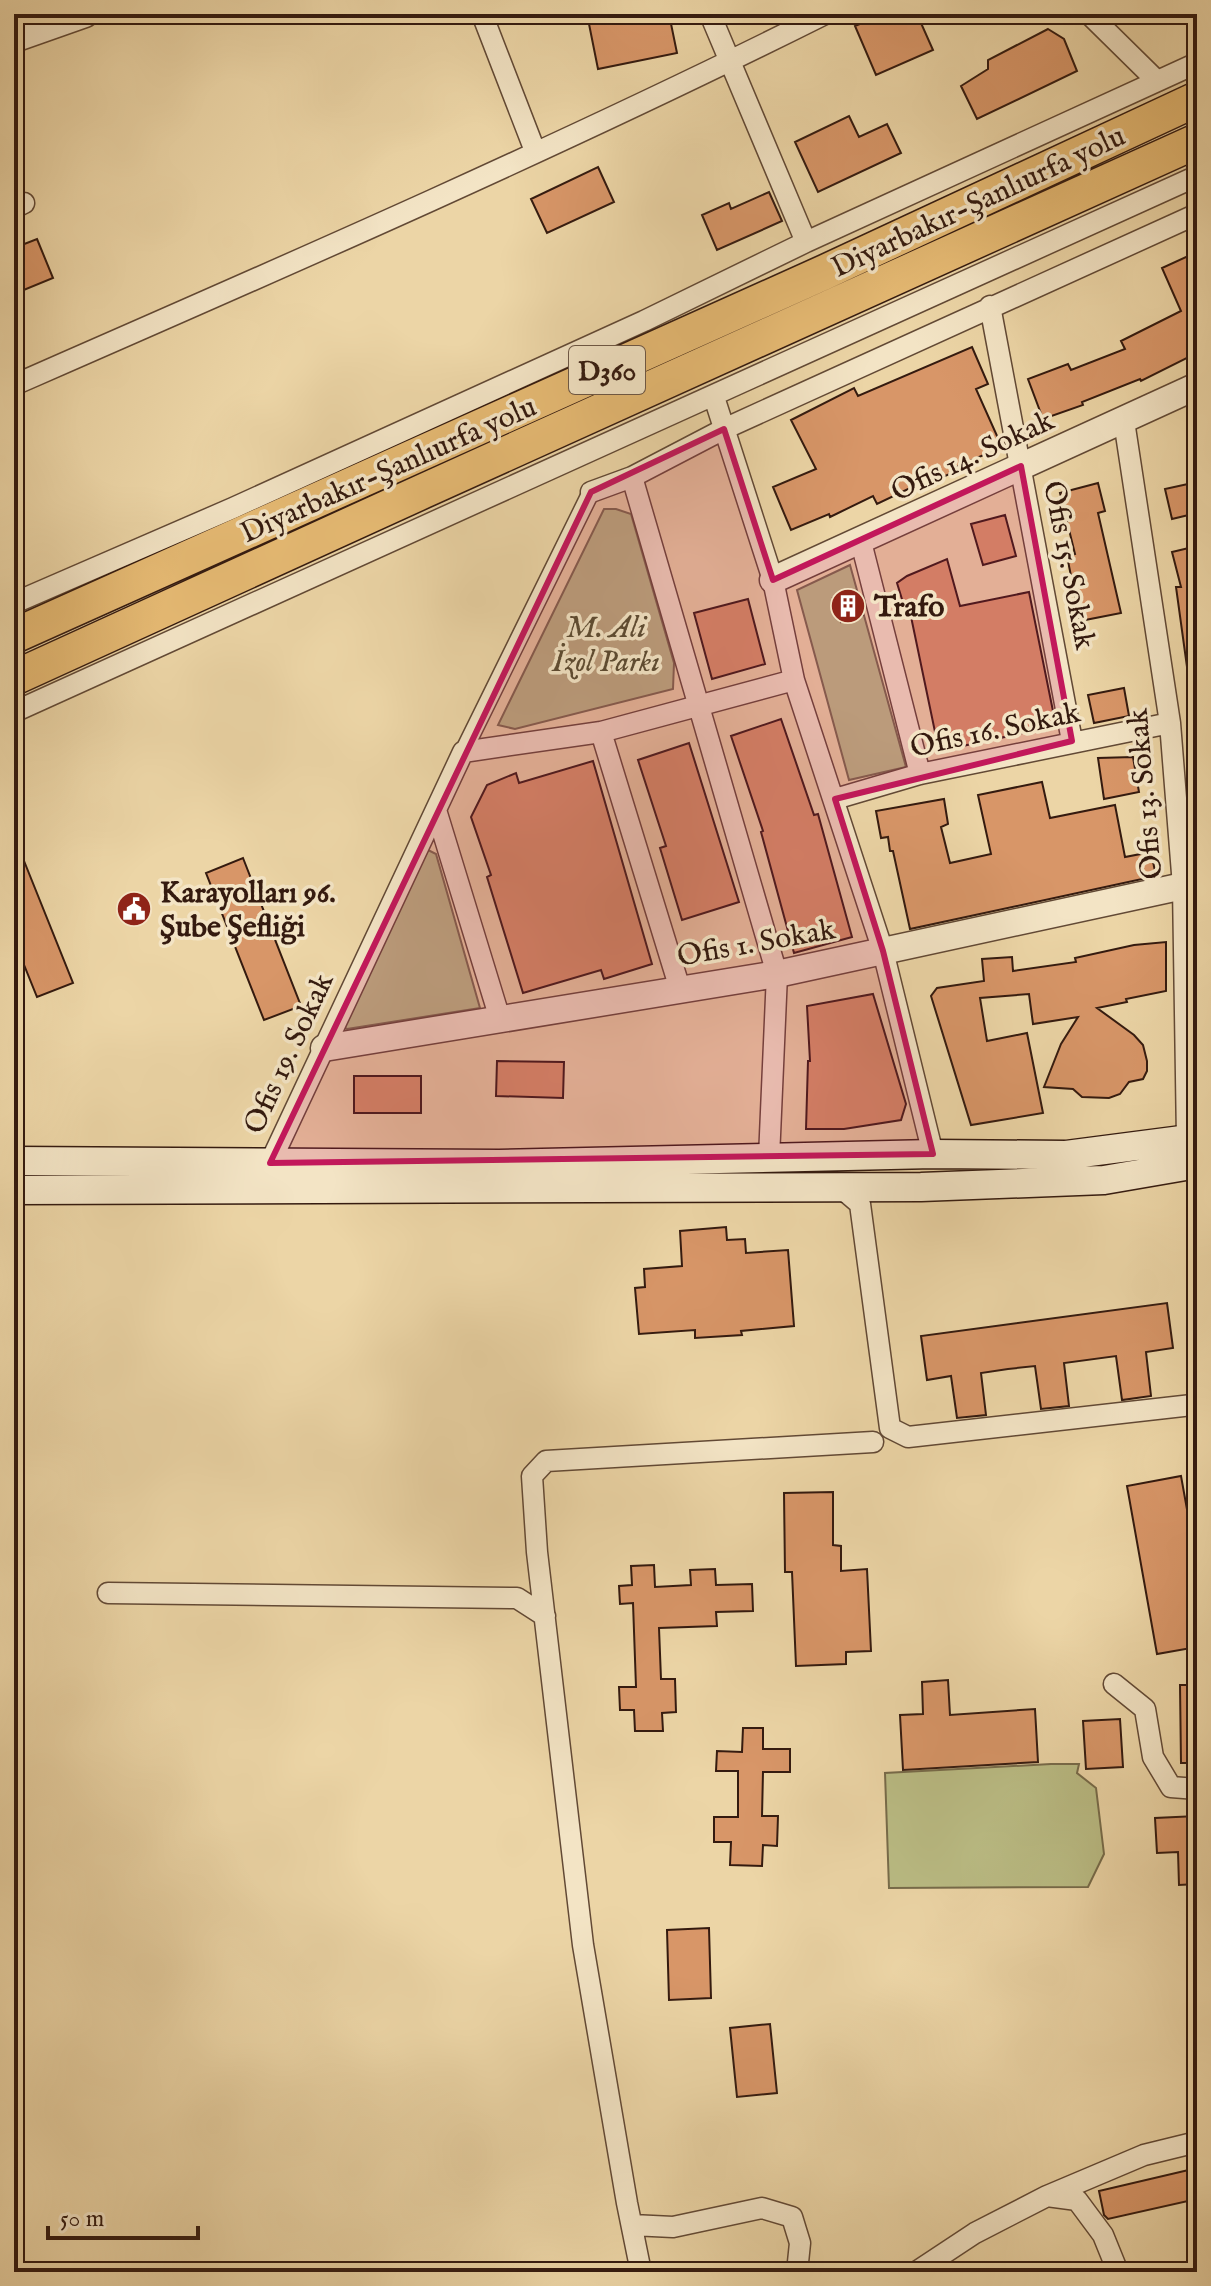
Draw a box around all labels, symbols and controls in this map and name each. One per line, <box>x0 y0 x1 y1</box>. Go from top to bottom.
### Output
street label: Diyarbakır-Şanlıurfa yolu <box>826 118 1132 288</box>
road number: D360 <box>569 346 645 394</box>
street label: Diyarbakır-Şanlıurfa yolu <box>235 388 543 553</box>
street label: Ofis 14. Sokak <box>885 402 1061 511</box>
street label: Ofis 15. Sokak <box>1033 478 1103 654</box>
building icon: Trafo <box>829 587 867 625</box>
place label: Trafo <box>873 589 944 627</box>
park label: M. Ali İzol Parkı <box>551 610 660 682</box>
street label: Ofis 16. Sokak <box>907 694 1085 767</box>
street label: Ofis 13. Sokak <box>1120 706 1172 881</box>
place label: Karayolları 96. Şube Şefliği <box>160 875 336 947</box>
public building icon: Karayolları 96. Şube Şefliği <box>115 890 153 928</box>
street label: Ofis 1. Sokak <box>674 911 839 977</box>
street label: Ofis 19. Sokak <box>236 966 344 1140</box>
scale bar <box>48 2190 198 2240</box>
text: 50 m <box>60 2204 104 2235</box>

